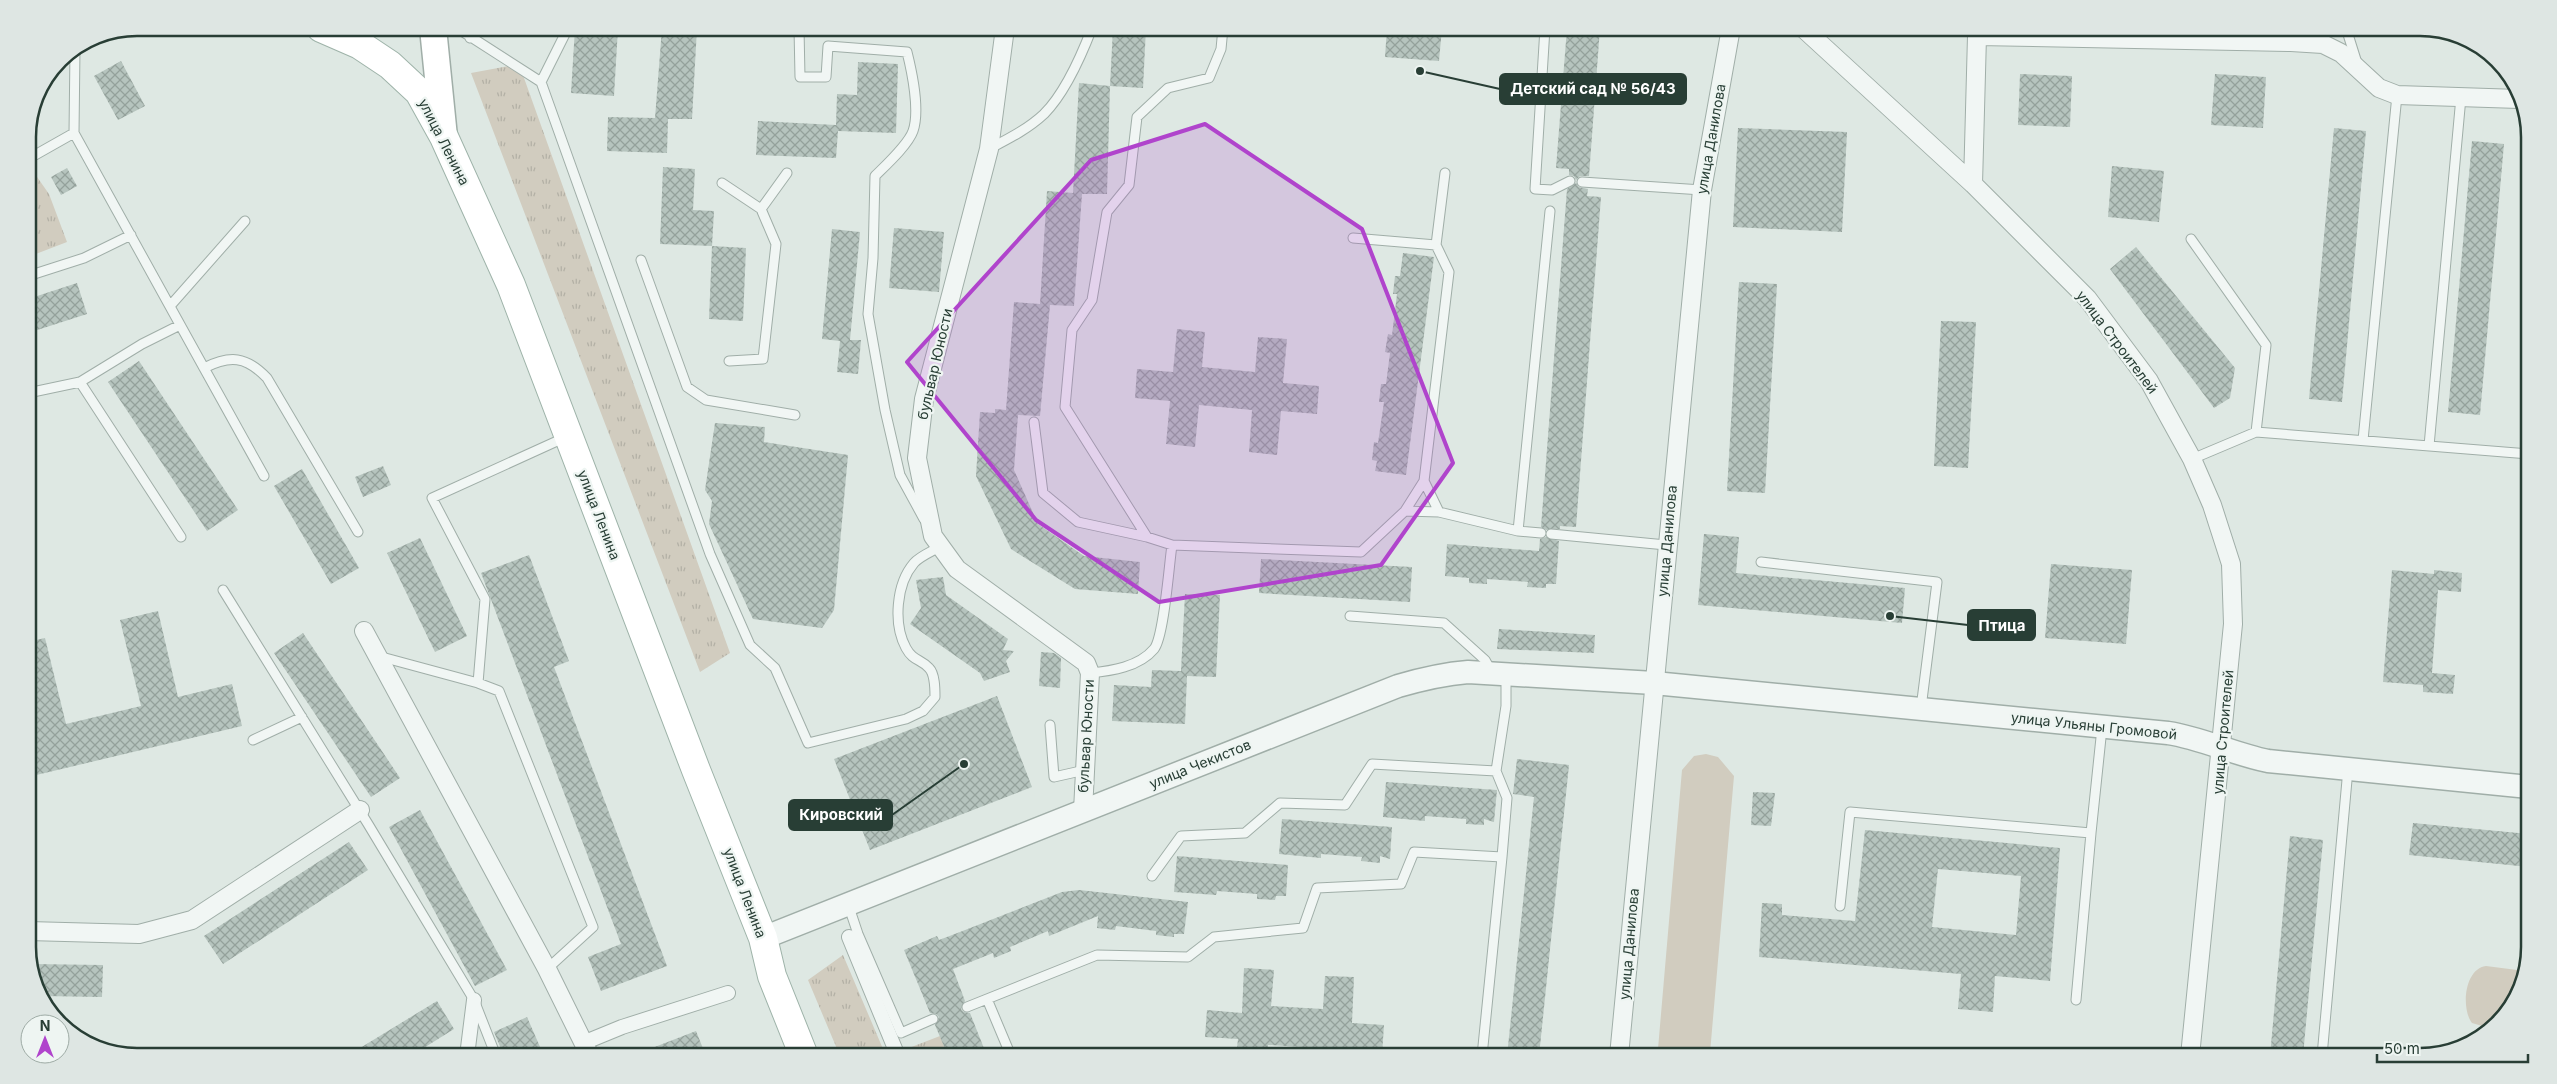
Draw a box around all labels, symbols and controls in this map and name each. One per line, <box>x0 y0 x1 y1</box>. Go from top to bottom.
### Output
callout: Детский сад № 56/43 <box>1500 74 1686 104</box>
text: Детский сад № 56/43 <box>1510 79 1676 98</box>
street label: улица Данилова <box>1692 82 1729 195</box>
street label: улица Ленина <box>415 96 474 188</box>
street label: улица Строителей <box>2073 287 2162 397</box>
street label: бульвар Юности <box>913 307 956 421</box>
street label: улица Ленина <box>574 467 624 562</box>
street label: улица Данилова <box>1653 485 1680 597</box>
callout: Птица <box>1968 610 2035 640</box>
text: Птица <box>1978 616 2026 635</box>
street label: улица Строителей <box>2209 669 2236 795</box>
street label: бульвар Юности <box>1074 679 1097 793</box>
street label: улица Ульяны Громовой <box>2010 708 2178 743</box>
street label: улица Чекистов <box>1146 735 1253 792</box>
callout: Кировский <box>789 800 892 830</box>
text: Кировский <box>799 805 883 824</box>
street label: улица Ленина <box>720 845 770 940</box>
street label: улица Данилова <box>1615 888 1642 1000</box>
north arrow <box>20 1014 70 1064</box>
text: N <box>40 1017 50 1034</box>
scale bar <box>2377 1032 2528 1064</box>
text: 50 m <box>2384 1039 2420 1058</box>

